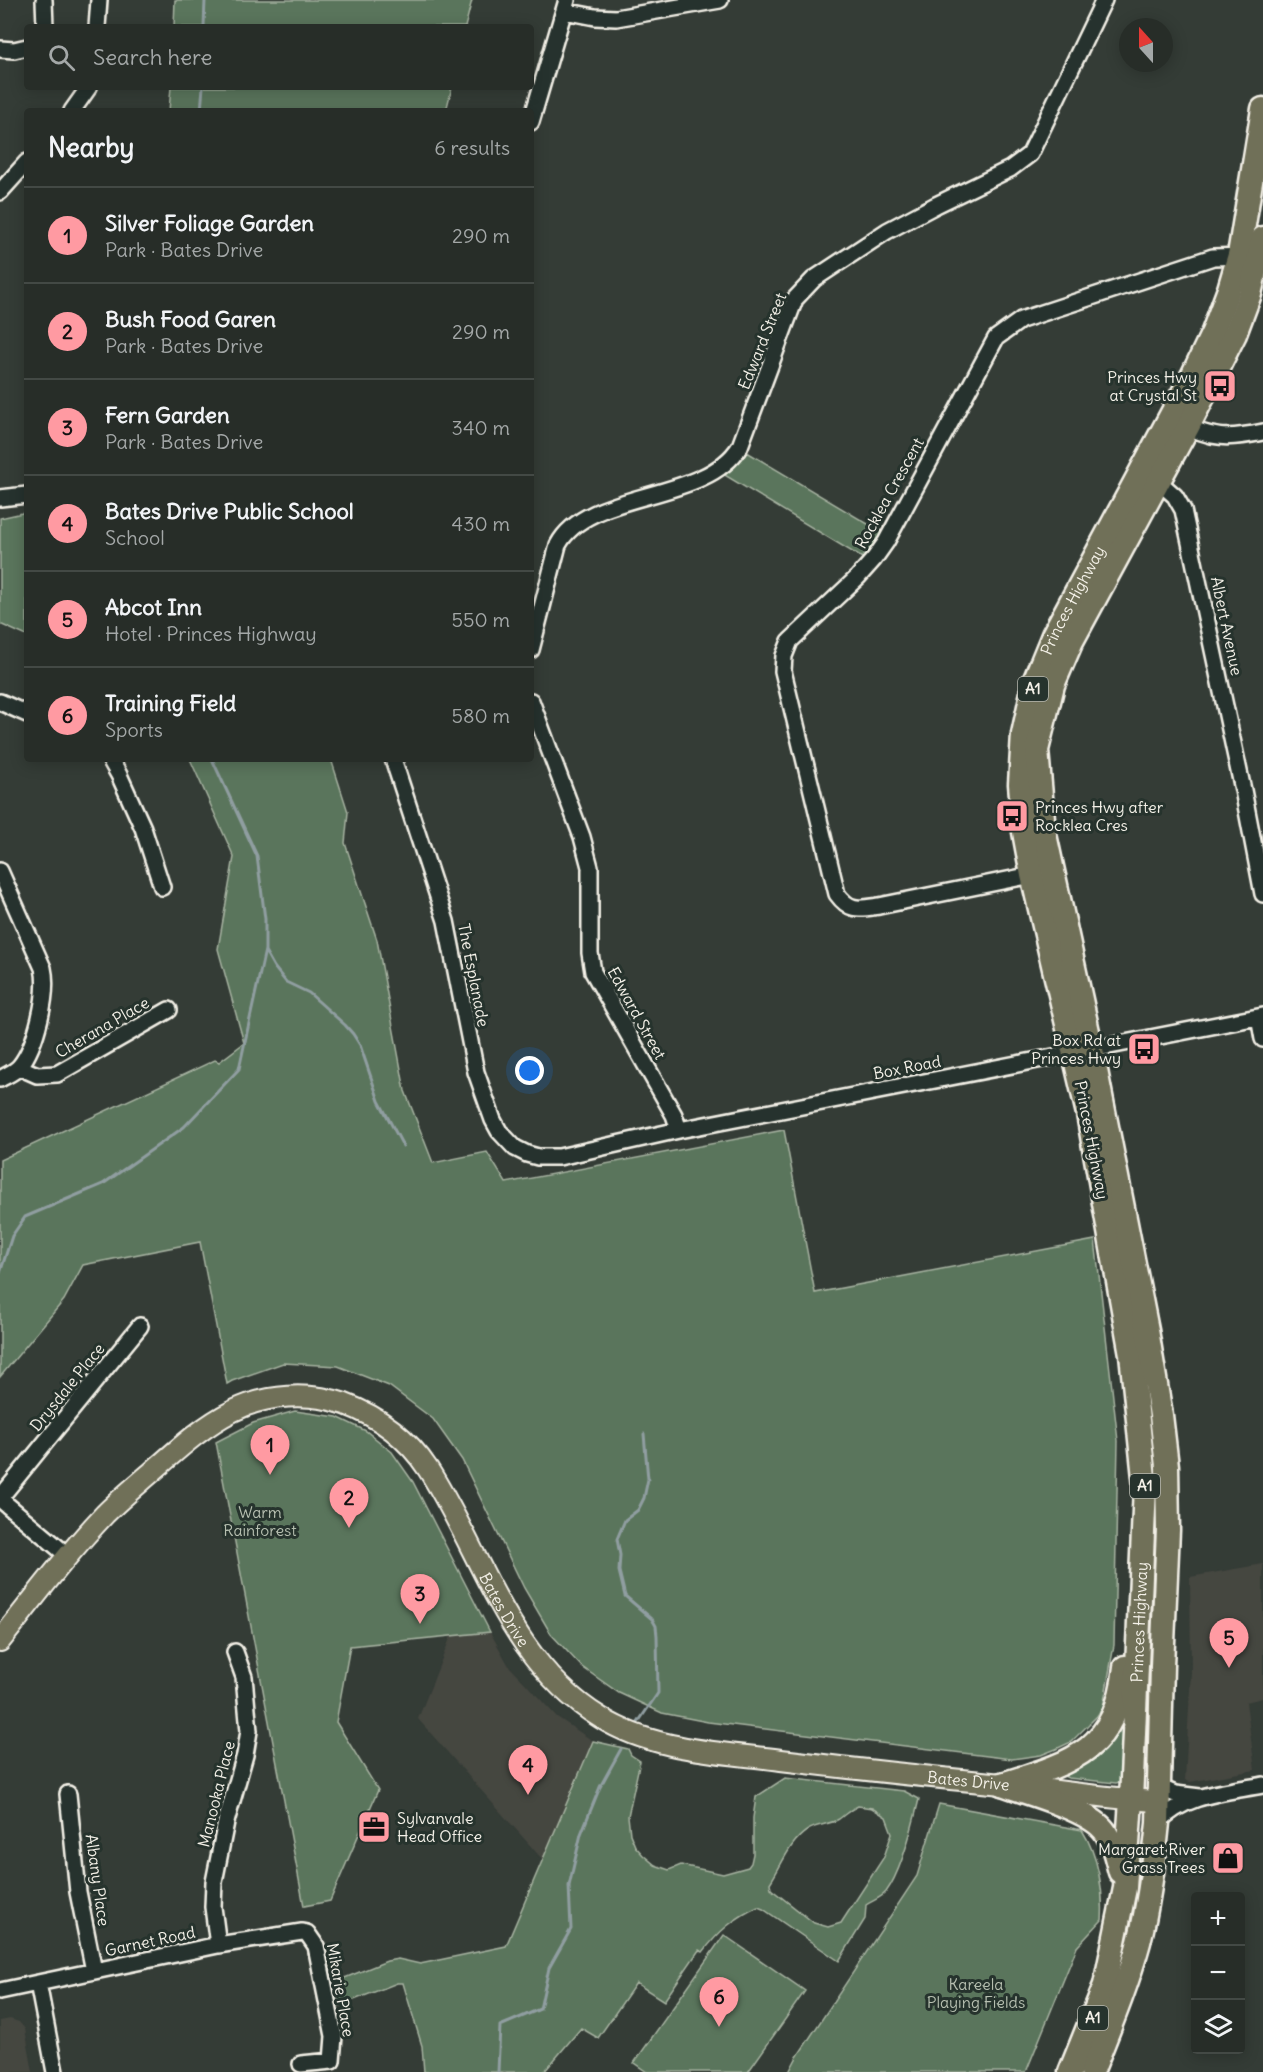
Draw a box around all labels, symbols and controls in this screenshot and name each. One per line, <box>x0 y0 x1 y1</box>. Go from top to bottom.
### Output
north arrow <box>1119 18 1173 72</box>
search box <box>24 24 534 90</box>
icon: search <box>45 41 78 74</box>
text: Search here <box>93 43 212 71</box>
text: Nearby <box>48 131 134 164</box>
text: 6 results <box>434 135 510 160</box>
text: Silver Foliage Garden <box>105 209 314 237</box>
text: 1 <box>64 223 71 248</box>
text: 290 m <box>452 223 510 248</box>
text: Park · Bates Drive <box>105 237 263 262</box>
street label: Edward Street <box>734 289 791 392</box>
text: Bush Food Garen <box>105 305 276 333</box>
text: 2 <box>62 319 73 344</box>
text: 290 m <box>452 319 510 344</box>
text: Park · Bates Drive <box>105 333 263 358</box>
place label: Princes Hwy at Crystal St <box>1107 367 1198 405</box>
bus stop icon: Princes Hwy at Crystal St <box>1202 368 1238 404</box>
text: Fern Garden <box>105 401 230 429</box>
text: 3 <box>62 415 73 440</box>
text: 340 m <box>452 415 510 440</box>
text: Park · Bates Drive <box>105 429 263 454</box>
street label: Rocklea Crescent <box>850 433 928 552</box>
text: Bates Drive Public School <box>105 497 354 525</box>
text: 4 <box>62 511 73 536</box>
text: 430 m <box>452 511 510 536</box>
text: School <box>105 525 165 550</box>
street label: Princes Highway <box>1036 542 1109 658</box>
street label: Albert Avenue <box>1207 575 1247 677</box>
text: Abcot Inn <box>105 593 202 621</box>
text: 5 <box>62 607 73 632</box>
text: 550 m <box>452 607 510 632</box>
text: Hotel · Princes Highway <box>105 621 317 646</box>
road number: A1 <box>1018 677 1048 701</box>
text: Training Field <box>105 689 236 717</box>
text: 6 <box>62 703 73 728</box>
text: 580 m <box>452 703 510 728</box>
text: Sports <box>105 717 163 742</box>
place label: Princes Hwy after Rocklea Cres <box>1035 797 1164 835</box>
bus stop icon: Princes Hwy after Rocklea Cres <box>994 798 1030 834</box>
street label: The Esplanade <box>454 922 494 1028</box>
street label: Edward Street <box>603 963 671 1063</box>
street label: Cherana Place <box>52 992 152 1062</box>
place label: Box Rd at Princes Hwy <box>1031 1030 1122 1068</box>
bus stop icon: Box Rd at Princes Hwy <box>1126 1031 1162 1067</box>
street label: Box Road <box>872 1051 942 1083</box>
your location <box>515 1056 544 1085</box>
street label: Princes Highway <box>1071 1079 1113 1201</box>
street label: Drysdale Place <box>25 1339 109 1435</box>
pin: 1 <box>250 1426 290 1475</box>
road number: A1 <box>1130 1474 1160 1498</box>
pin: 2 <box>330 1478 368 1528</box>
park label: Warm Rainforest <box>223 1502 297 1540</box>
street label: Princes Highway <box>1126 1562 1152 1683</box>
street label: Bates Drive <box>475 1569 534 1651</box>
pin: 3 <box>400 1574 440 1624</box>
pin: 5 <box>1210 1618 1248 1668</box>
street label: Manooka Place <box>193 1739 239 1849</box>
pin: 4 <box>508 1746 548 1795</box>
street label: Bates Drive <box>926 1767 1011 1795</box>
place label: Sylvanvale Head Office <box>397 1808 482 1846</box>
office icon: Sylvanvale Head Office <box>356 1809 392 1845</box>
street label: Albany Place <box>82 1833 114 1927</box>
place label: Margaret River Grass Trees <box>1098 1839 1205 1877</box>
shop icon: Margaret River Grass Trees <box>1210 1840 1246 1876</box>
map controls <box>1191 1892 1245 2054</box>
button: + <box>1191 1892 1245 1946</box>
street label: Garnet Road <box>103 1922 197 1960</box>
street label: Mikarie Place <box>323 1942 359 2038</box>
button: − <box>1191 1946 1245 2000</box>
park label: Kareela Playing Fields <box>927 1974 1025 2012</box>
pin: 6 <box>700 1978 738 2027</box>
button: layers <box>1191 2000 1245 2054</box>
road number: A1 <box>1078 2006 1108 2030</box>

